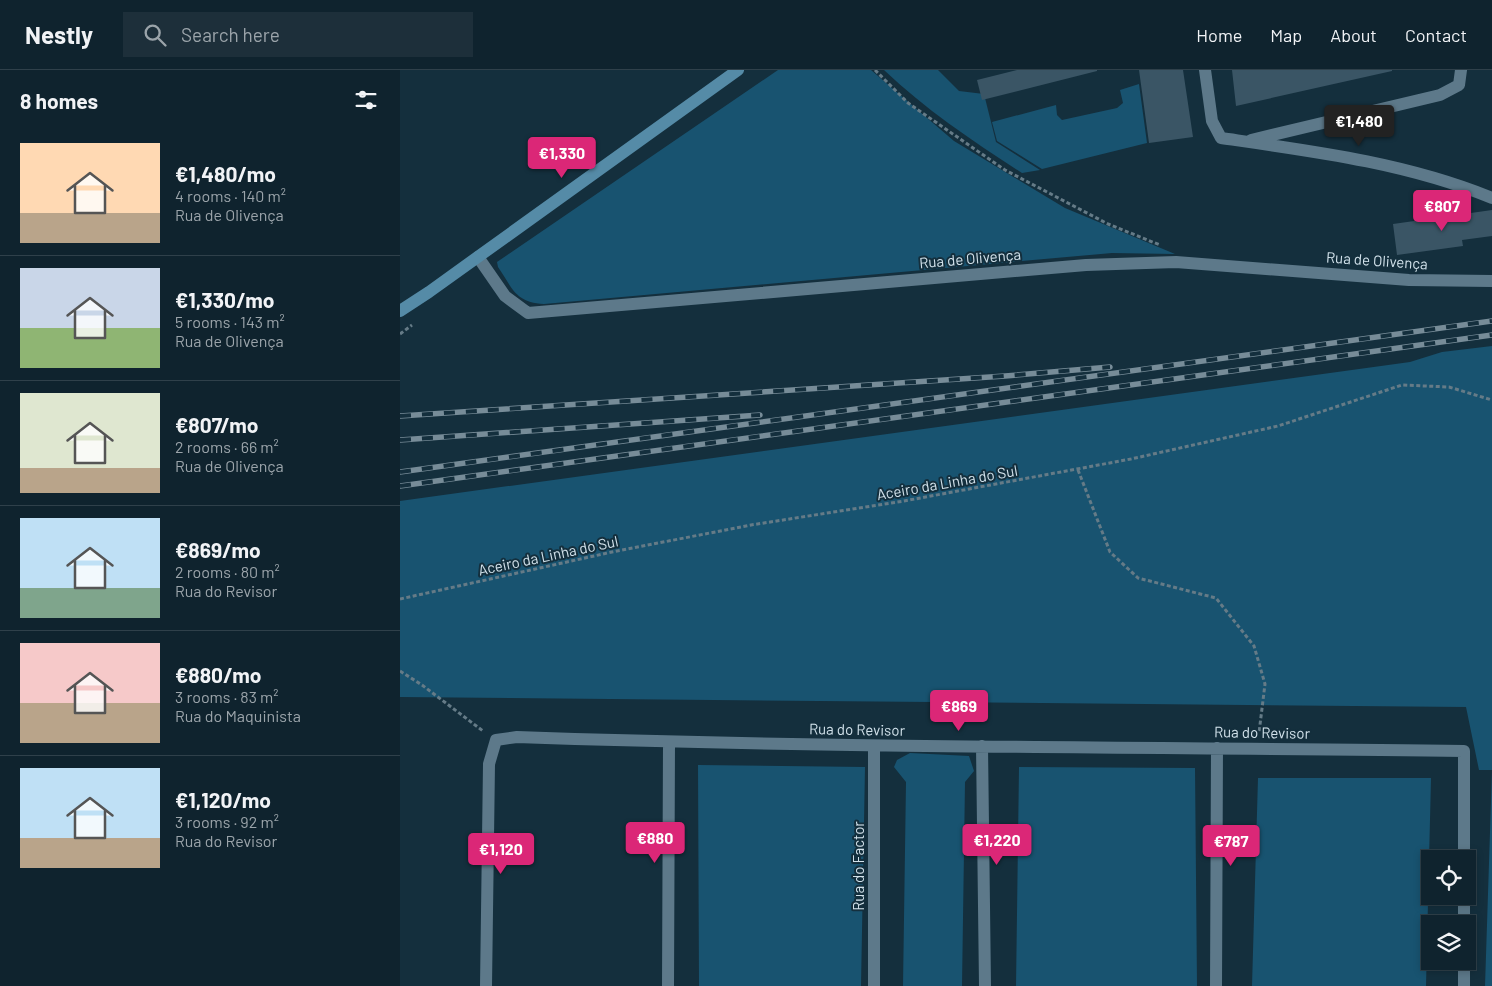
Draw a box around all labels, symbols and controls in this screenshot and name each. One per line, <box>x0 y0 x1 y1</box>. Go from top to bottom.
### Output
search box <box>123 12 473 57</box>
text: Nestly <box>25 20 93 49</box>
icon: search <box>141 21 169 49</box>
text: Search here <box>181 23 280 46</box>
text: Home <box>1196 24 1242 46</box>
text: Map <box>1270 24 1302 46</box>
text: About <box>1330 24 1377 46</box>
text: Contact <box>1405 24 1467 46</box>
icon: filters <box>352 86 380 114</box>
text: 8 homes <box>20 88 98 113</box>
pin: €1,480 <box>1318 104 1400 147</box>
text: €1,480 <box>1335 111 1383 130</box>
pin: €1,330 <box>521 136 603 179</box>
text: €1,330 <box>539 143 585 162</box>
text: €1,480/mo <box>175 161 276 186</box>
icon: home <box>60 163 120 223</box>
text: 4 rooms · 140 m² <box>175 186 286 205</box>
pin: €807 <box>1412 190 1472 232</box>
text: €807 <box>1424 196 1460 215</box>
text: Rua de Olivença <box>175 205 284 224</box>
street label: Rua de Olivença <box>918 245 1022 271</box>
street label: Rua de Olivença <box>1325 247 1429 273</box>
text: €1,330/mo <box>175 287 274 312</box>
icon: home <box>60 288 120 348</box>
text: 5 rooms · 143 m² <box>175 312 285 331</box>
text: Rua de Olivença <box>175 331 284 350</box>
text: €807/mo <box>175 412 258 437</box>
icon: home <box>60 413 120 473</box>
text: 2 rooms · 66 m² <box>175 437 279 456</box>
text: Rua de Olivença <box>175 456 284 475</box>
street label: Aceiro da Linha do Sul <box>875 461 1019 503</box>
street label: Aceiro da Linha do Sul <box>476 531 620 579</box>
text: €869/mo <box>175 537 261 562</box>
icon: home <box>60 538 120 598</box>
text: 2 rooms · 80 m² <box>175 562 280 581</box>
text: Rua do Revisor <box>175 581 277 600</box>
text: €880/mo <box>175 662 262 687</box>
icon: home <box>60 663 120 723</box>
text: 3 rooms · 83 m² <box>175 687 279 706</box>
pin: €869 <box>929 690 989 732</box>
text: €869 <box>941 696 977 715</box>
text: Rua do Maquinista <box>175 706 301 725</box>
street label: Rua do Revisor <box>809 719 906 739</box>
street label: Rua do Revisor <box>1214 722 1311 742</box>
text: €1,120/mo <box>175 787 271 812</box>
icon: home <box>60 788 120 848</box>
text: 3 rooms · 92 m² <box>175 812 279 831</box>
street label: Rua do Factor <box>849 821 867 911</box>
pin: €880 <box>625 822 685 864</box>
pin: €1,220 <box>956 824 1038 866</box>
pin: €787 <box>1201 824 1261 867</box>
text: €880 <box>637 828 673 847</box>
text: €1,220 <box>973 830 1021 849</box>
text: Rua do Revisor <box>175 831 277 850</box>
text: €787 <box>1214 831 1248 850</box>
pin: €1,120 <box>460 832 542 875</box>
text: €1,120 <box>479 839 523 858</box>
map controls <box>1421 850 1476 970</box>
button: locate <box>1421 850 1476 905</box>
button: layers <box>1421 915 1476 970</box>

